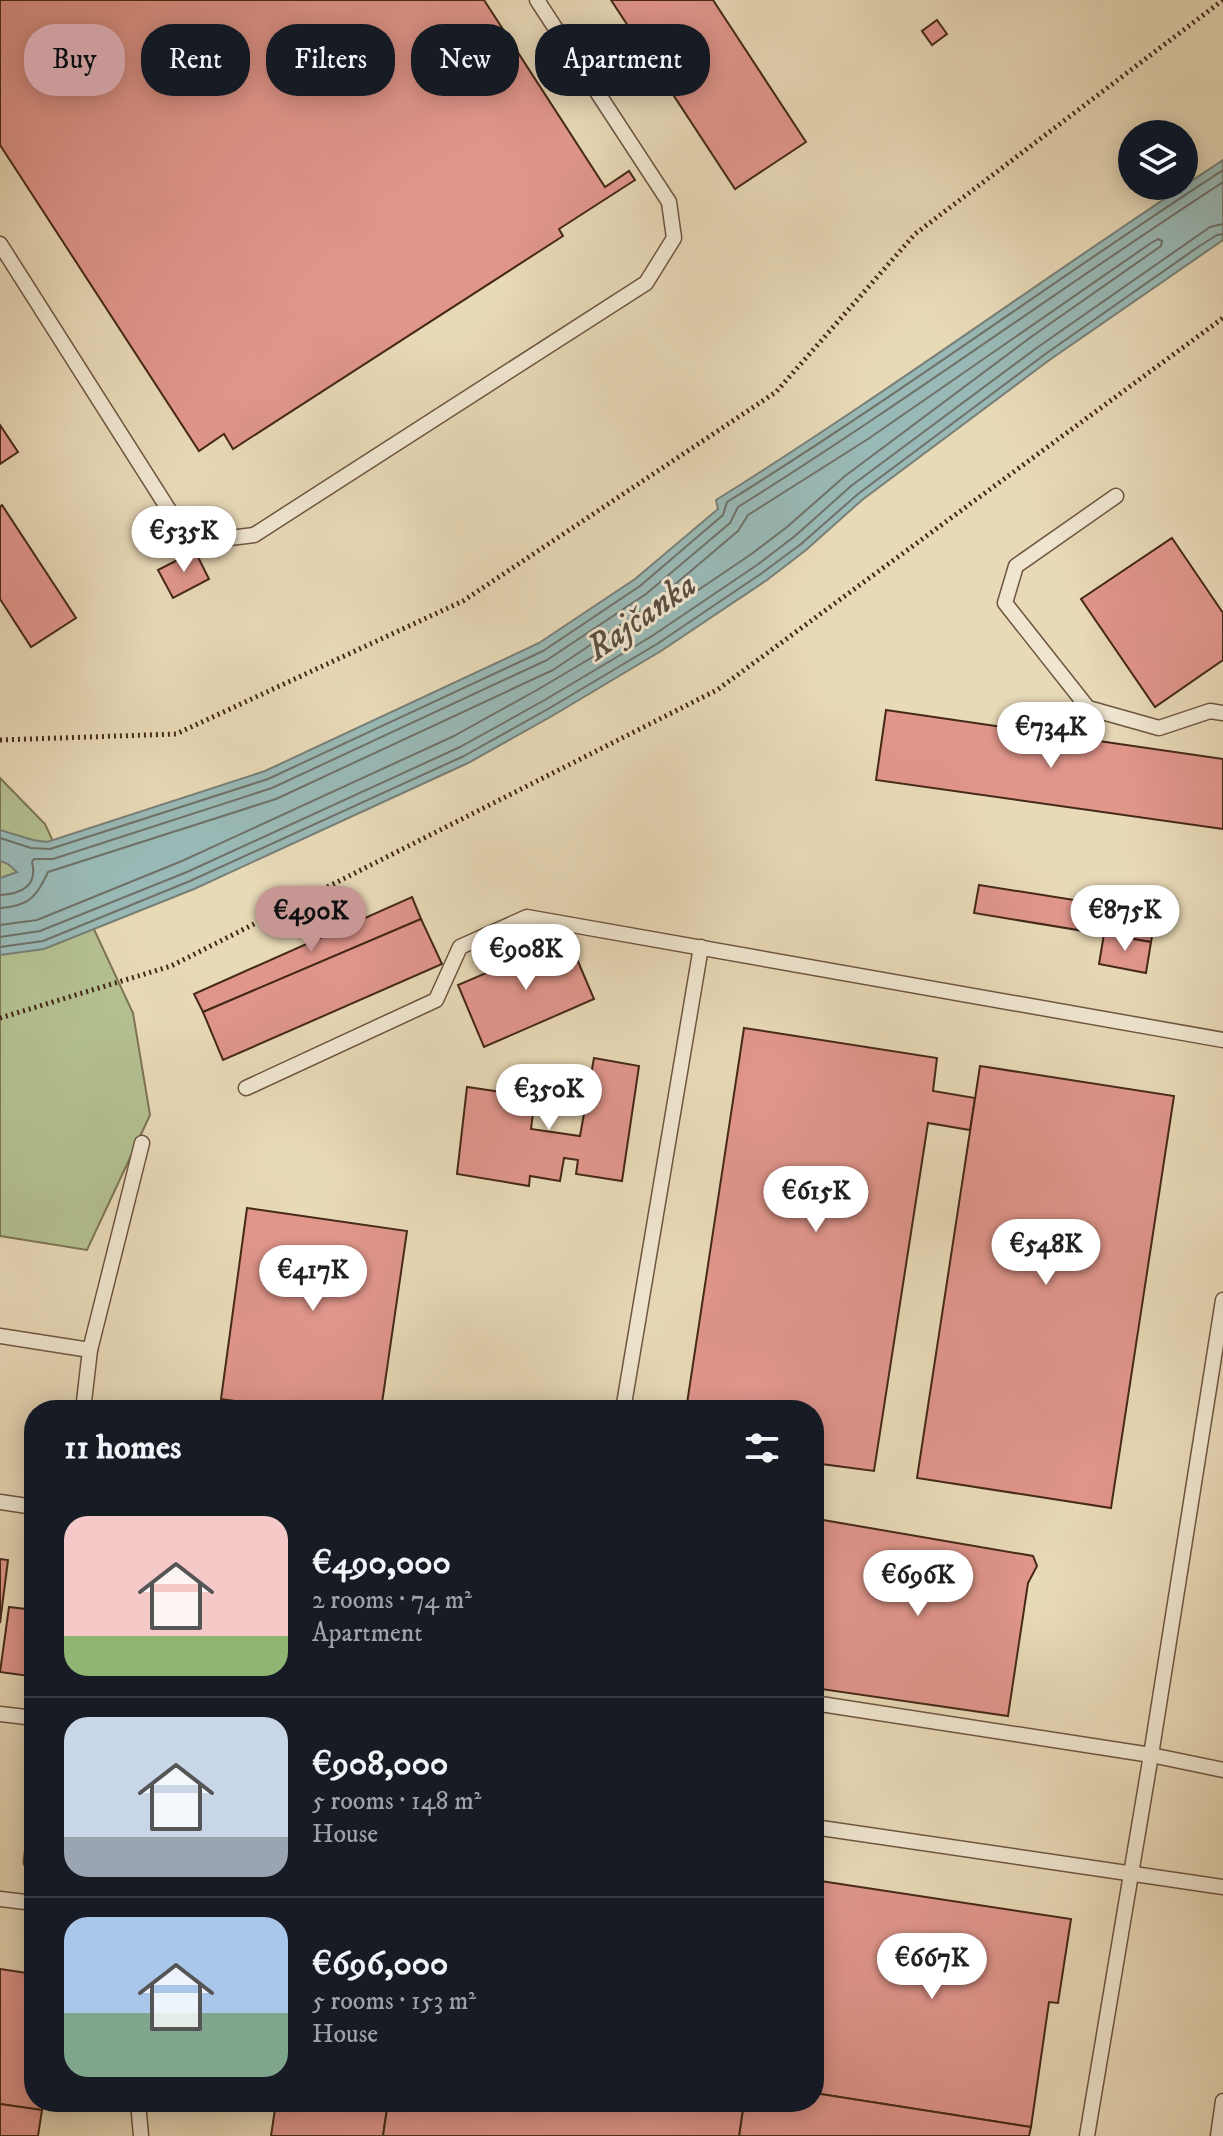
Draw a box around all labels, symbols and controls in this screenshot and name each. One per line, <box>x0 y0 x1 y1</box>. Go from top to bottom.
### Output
chip: Buy <box>24 24 125 96</box>
chip: Rent <box>141 24 250 96</box>
chip: Filters <box>266 24 395 96</box>
chip: New <box>411 24 519 96</box>
chip: Apartment <box>535 24 710 96</box>
map controls <box>1118 120 1198 200</box>
button: layers <box>1118 120 1198 200</box>
pin: €535K <box>128 506 240 574</box>
text: €535K <box>149 515 219 548</box>
water label: Rajčanka <box>576 563 706 672</box>
pin: €734K <box>995 702 1107 770</box>
text: €734K <box>1015 711 1087 744</box>
pin: €875K <box>1069 885 1181 953</box>
pin: €490K <box>255 886 367 954</box>
text: €875K <box>1088 894 1162 927</box>
text: €490K <box>273 895 349 928</box>
pin: €908K <box>470 924 582 992</box>
text: €908K <box>489 933 563 966</box>
pin: €350K <box>493 1064 605 1132</box>
text: €350K <box>514 1073 584 1106</box>
pin: €615K <box>760 1166 872 1234</box>
text: €615K <box>781 1175 851 1208</box>
pin: €548K <box>990 1219 1102 1287</box>
text: €548K <box>1009 1228 1083 1261</box>
pin: €417K <box>257 1245 369 1313</box>
text: €417K <box>277 1254 349 1287</box>
icon: filters <box>740 1426 784 1470</box>
text: 11 homes <box>64 1427 181 1469</box>
text: €490,000 <box>312 1542 451 1584</box>
icon: home <box>128 1548 224 1644</box>
pin: €696K <box>862 1550 974 1618</box>
text: €696K <box>881 1559 955 1592</box>
text: 2 rooms · 74 m² <box>312 1584 472 1617</box>
text: Apartment <box>312 1617 423 1650</box>
text: €908,000 <box>312 1743 448 1785</box>
icon: home <box>128 1749 224 1845</box>
text: 5 rooms · 148 m² <box>312 1785 481 1818</box>
text: House <box>312 1818 378 1851</box>
pin: €667K <box>876 1933 988 2001</box>
text: €667K <box>895 1942 969 1975</box>
text: €696,000 <box>312 1943 448 1985</box>
icon: home <box>128 1949 224 2045</box>
text: 5 rooms · 153 m² <box>312 1985 476 2018</box>
text: House <box>312 2018 378 2051</box>

